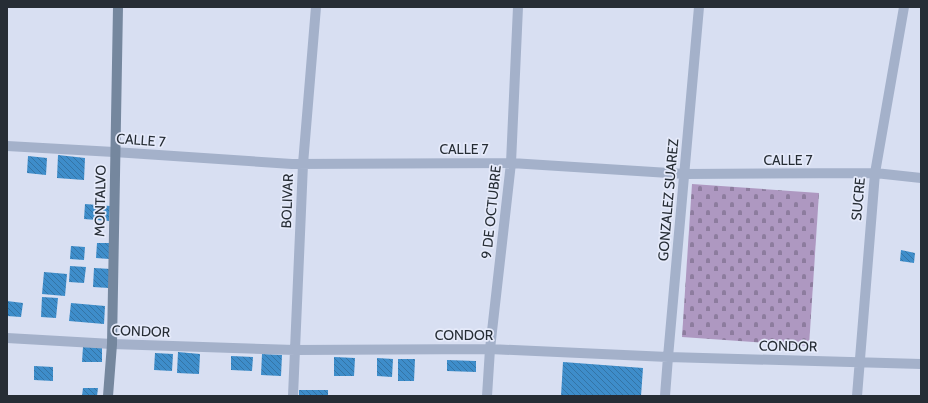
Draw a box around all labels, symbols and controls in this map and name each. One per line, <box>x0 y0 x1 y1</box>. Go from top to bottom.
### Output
street label: CALLE 7 <box>116 129 166 151</box>
street label: GONZALEZ SUAREZ <box>654 138 682 262</box>
street label: CALLE 7 <box>439 140 489 158</box>
street label: CALLE 7 <box>763 151 813 169</box>
street label: 9 DE OCTUBRE <box>477 164 505 260</box>
street label: MONTALVO <box>90 165 110 237</box>
street label: BOLIVAR <box>277 173 297 229</box>
street label: SUCRE <box>847 176 869 221</box>
street label: CONDOR <box>111 321 171 341</box>
street label: CONDOR <box>435 326 494 344</box>
street label: CONDOR <box>759 336 818 356</box>

